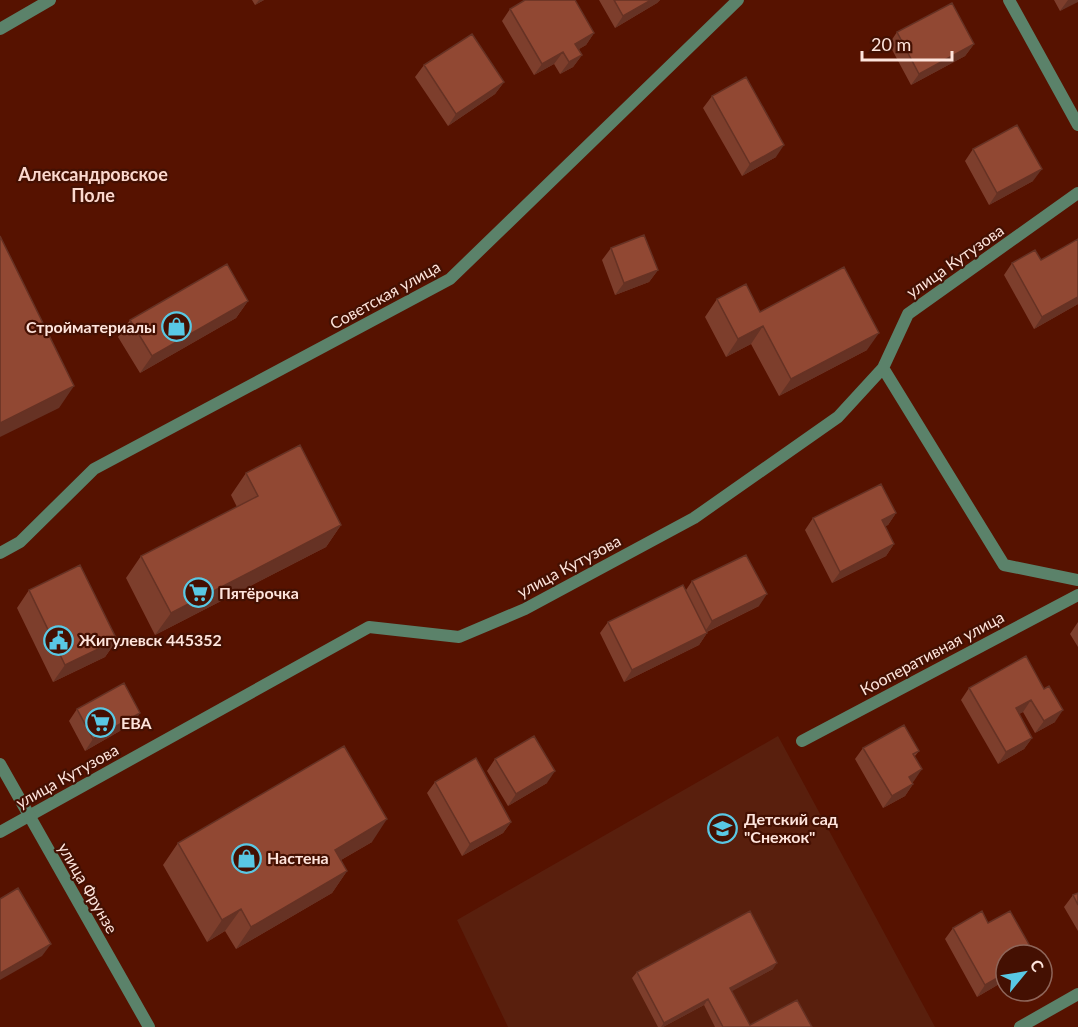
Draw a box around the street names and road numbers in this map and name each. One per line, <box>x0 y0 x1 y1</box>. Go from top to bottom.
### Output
street label: улица Кутузова <box>902 220 1007 301</box>
street label: Советская улица <box>326 256 443 333</box>
street label: улица Кутузова <box>514 530 624 601</box>
street label: Кооперативная улица <box>857 607 1007 699</box>
street label: улица Кутузова <box>12 740 121 812</box>
street label: улица Фрунзе <box>55 839 122 937</box>

